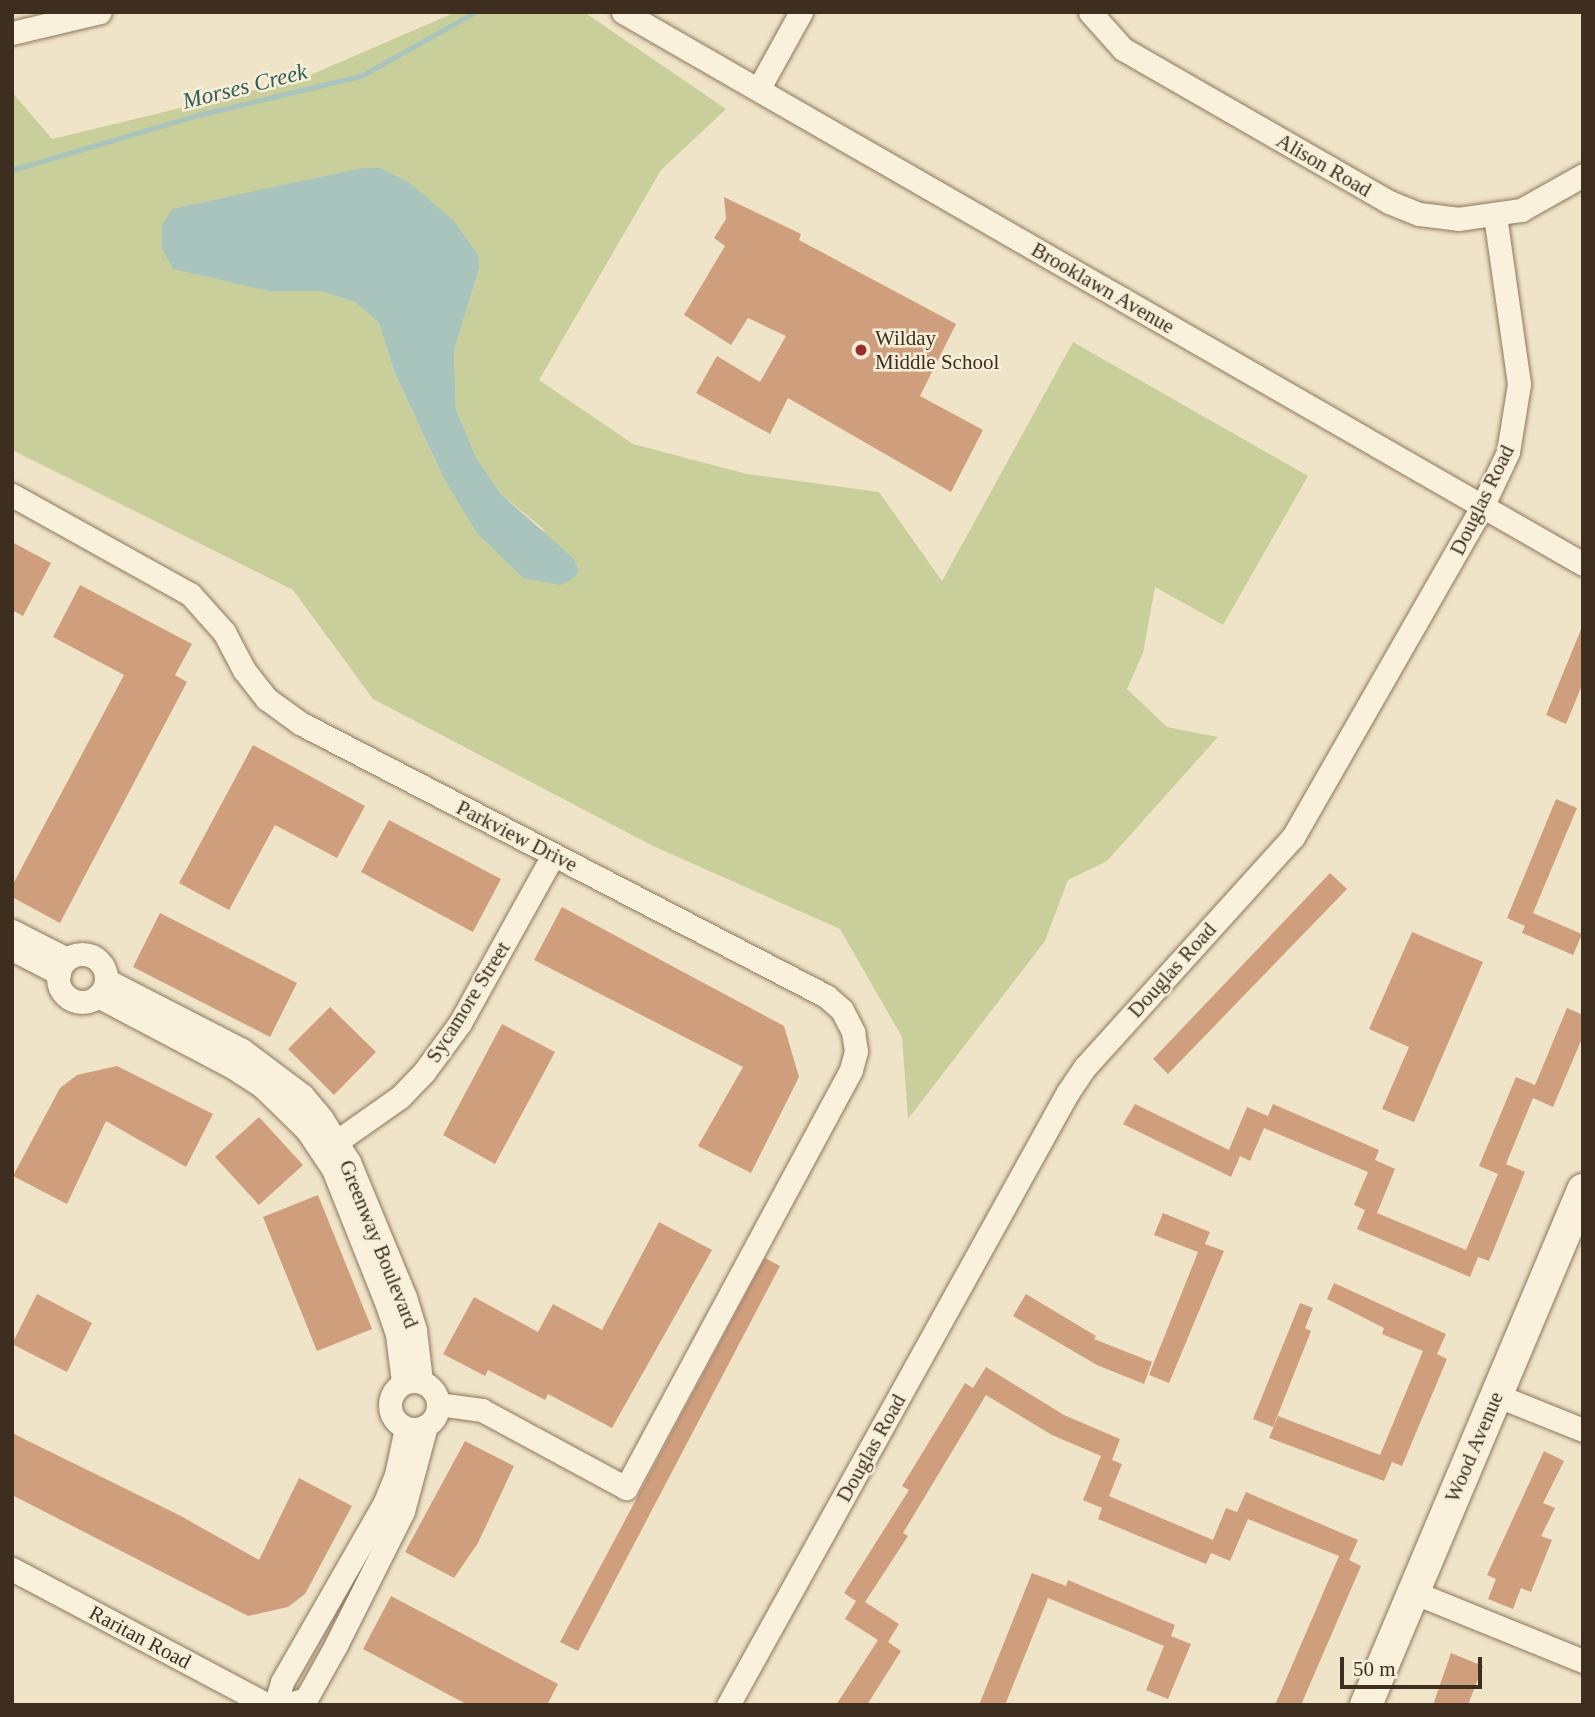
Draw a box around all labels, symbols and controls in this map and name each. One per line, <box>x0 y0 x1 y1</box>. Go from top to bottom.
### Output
water label: Morses Creek <box>180 58 310 116</box>
street label: Alison Road <box>1272 128 1376 202</box>
street label: Brooklawn Avenue <box>1026 237 1180 339</box>
place label: Wilday Middle School <box>875 325 999 375</box>
marker: Wilday Middle School <box>853 342 869 358</box>
street label: Douglas Road <box>1444 441 1520 559</box>
street label: Parkview Drive <box>452 795 582 877</box>
street label: Douglas Road <box>1123 917 1221 1023</box>
street label: Sycamore Street <box>421 937 515 1067</box>
street label: Greenway Boulevard <box>334 1156 424 1332</box>
street label: Wood Avenue <box>1439 1387 1509 1507</box>
street label: Douglas Road <box>831 1390 911 1506</box>
street label: Raritan Road <box>85 1600 195 1674</box>
scale bar <box>1343 1644 1485 1688</box>
text: 50 m <box>1353 1657 1396 1681</box>

